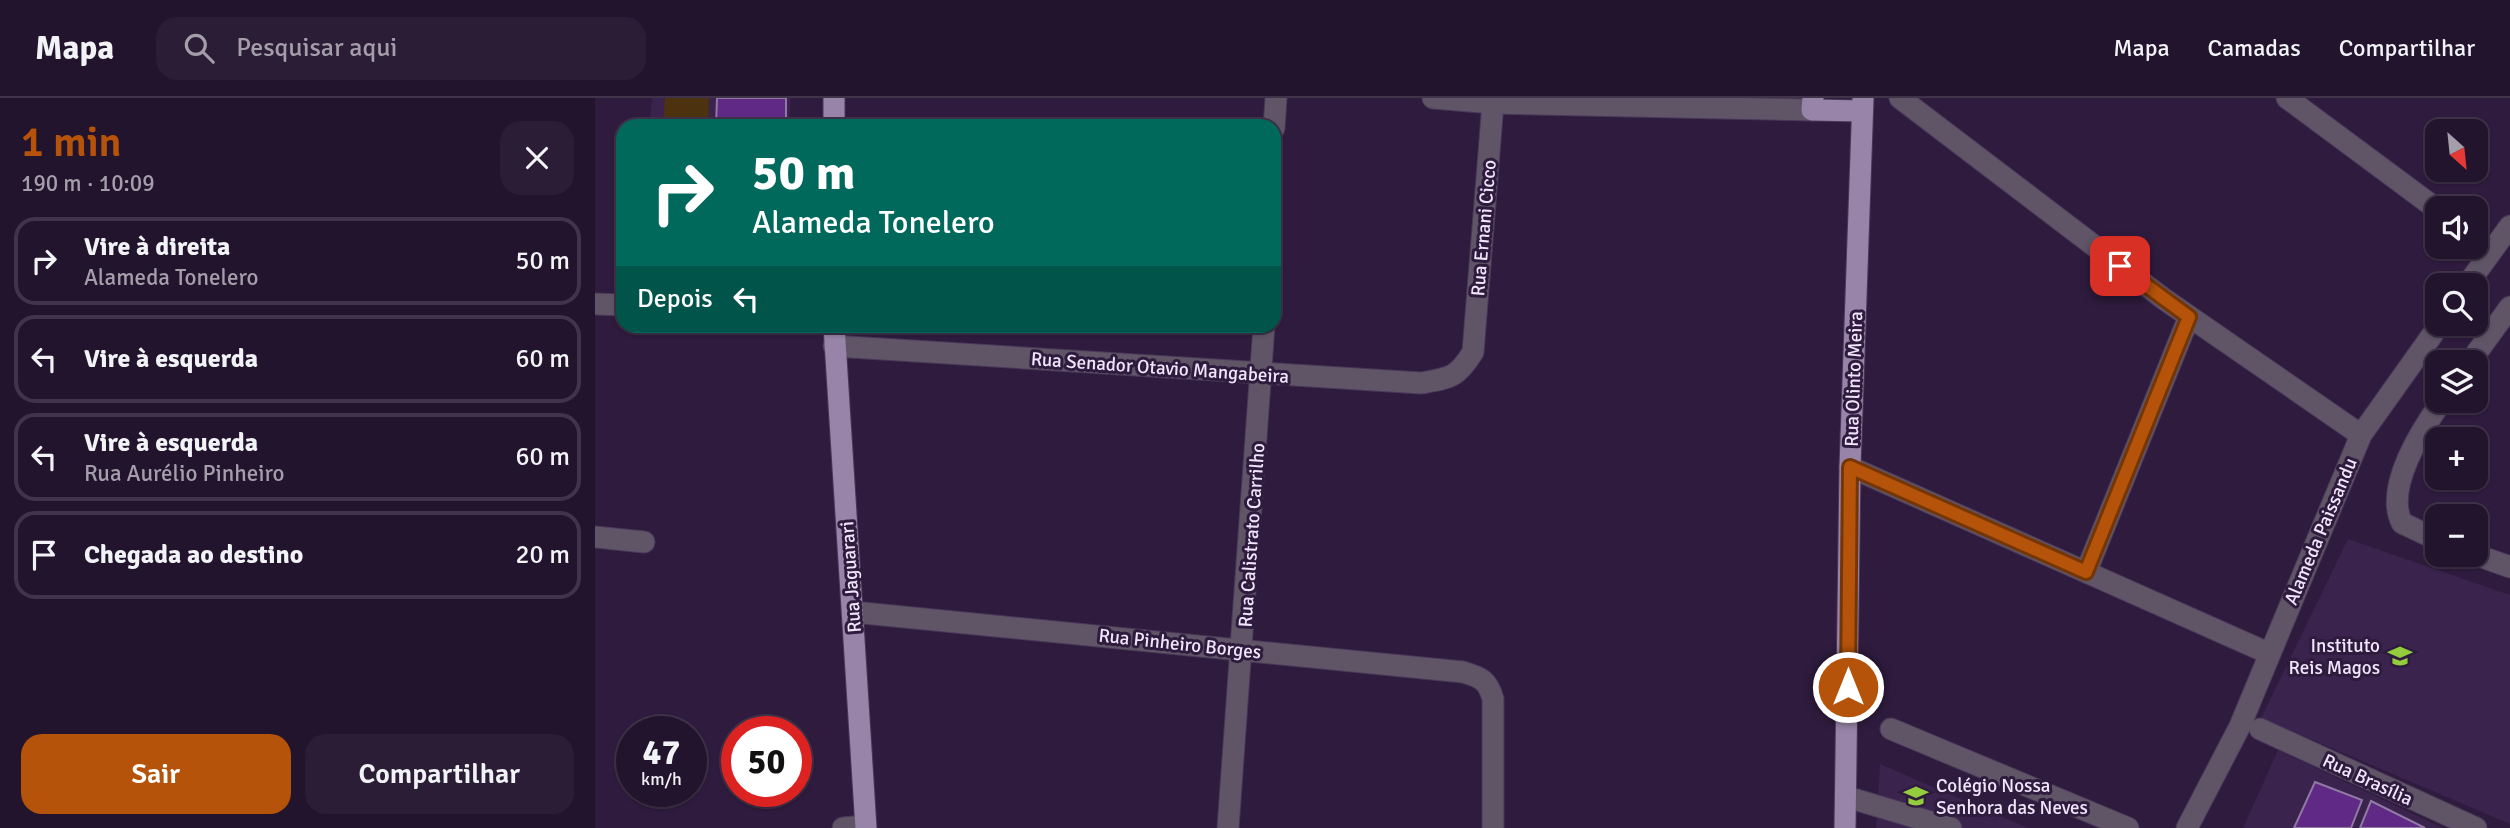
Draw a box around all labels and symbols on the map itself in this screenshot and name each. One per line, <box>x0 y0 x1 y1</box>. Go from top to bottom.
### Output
north arrow <box>2425 119 2489 182</box>
street label: Rua Ernani Cicco <box>1466 159 1502 297</box>
pin <box>2090 236 2150 296</box>
street label: Rua Olinto Meira <box>1840 311 1868 447</box>
street label: Rua Senador Otavio Mangabeira <box>1030 347 1290 389</box>
street label: Rua Calistrato Carrilho <box>1234 442 1270 628</box>
street label: Alameda Paissandu <box>2279 454 2363 609</box>
street label: Rua Jaguarari <box>835 520 867 634</box>
street label: Rua Pinheiro Borges <box>1097 624 1262 664</box>
place label: Instituto Reis Magos <box>2289 634 2380 680</box>
school or university icon: Instituto Reis Magos <box>2386 642 2414 670</box>
position arrow <box>1811 650 1885 724</box>
speed limit sign: 50 <box>721 716 812 807</box>
street label: Rua Brasília <box>2319 749 2416 811</box>
place label: Colégio Nossa Senhora das Neves <box>1936 774 2088 820</box>
school or university icon: Colégio Nossa Senhora das Neves <box>1902 782 1930 810</box>

